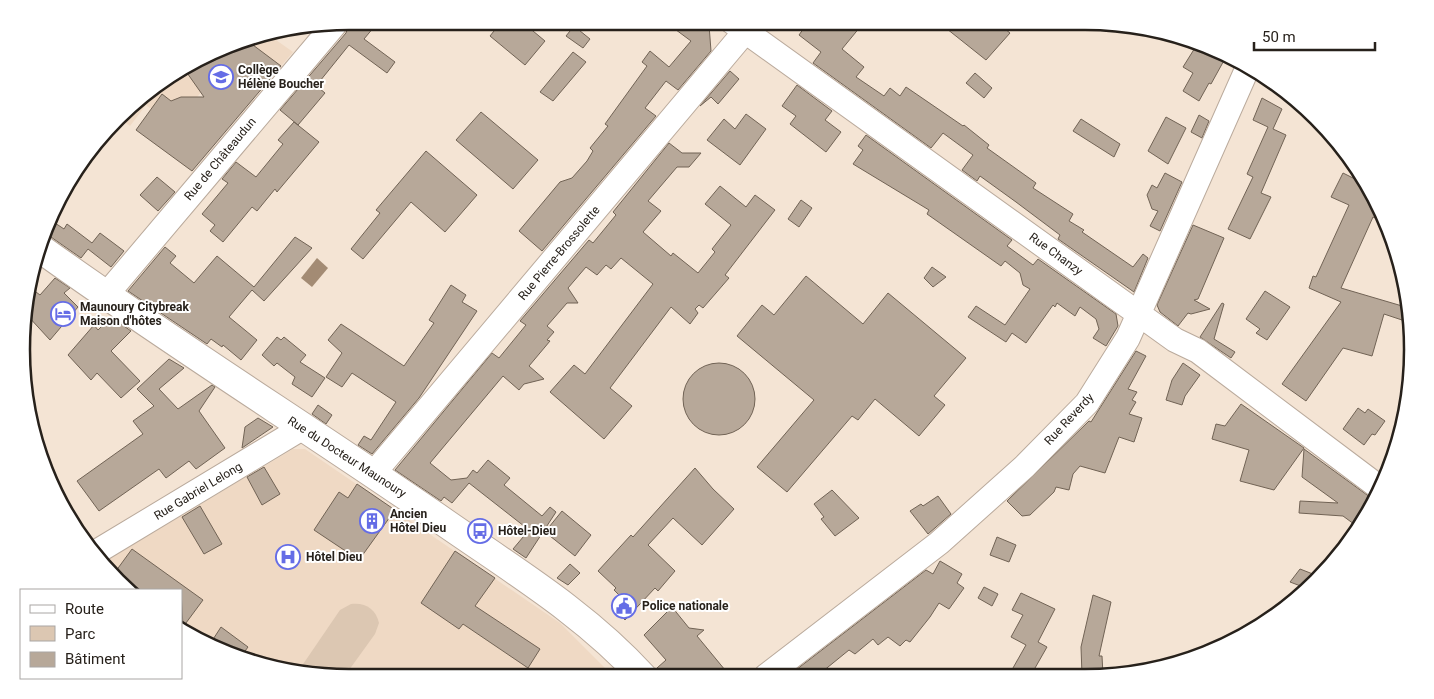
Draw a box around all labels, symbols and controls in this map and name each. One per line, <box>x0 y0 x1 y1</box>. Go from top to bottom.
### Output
scale bar <box>1254 20 1375 52</box>
text: 50 m <box>1262 28 1296 46</box>
place label: Collège Hélène Boucher <box>238 63 324 91</box>
school or university icon: Collège Hélène Boucher <box>208 64 234 90</box>
street label: Rue de Châteaudun <box>181 115 259 203</box>
street label: Rue Pierre-Brossolette <box>515 203 603 303</box>
street label: Rue Chanzy <box>1027 230 1086 278</box>
place label: Maunoury Citybreak Maison d'hôtes <box>80 300 189 328</box>
hotel icon: Maunoury Citybreak Maison d'hôtes <box>50 301 76 327</box>
street label: Rue Reverdy <box>1042 390 1097 448</box>
street label: Rue du Docteur Maunoury <box>285 413 409 501</box>
street label: Rue Gabriel Lelong <box>152 459 244 523</box>
place label: Ancien Hôtel Dieu <box>390 507 446 535</box>
building icon: Ancien Hôtel Dieu <box>359 508 385 534</box>
bus stop icon: Hôtel-Dieu <box>467 518 493 544</box>
place label: Hôtel-Dieu <box>498 524 556 538</box>
hospital icon: Hôtel Dieu <box>275 544 301 570</box>
place label: Hôtel Dieu <box>306 550 362 564</box>
legend <box>20 589 182 679</box>
public building icon: Police nationale <box>611 593 637 619</box>
place label: Police nationale <box>642 599 729 613</box>
text: Route <box>65 600 104 618</box>
text: Parc <box>65 625 95 643</box>
text: Bâtiment <box>65 650 125 668</box>

